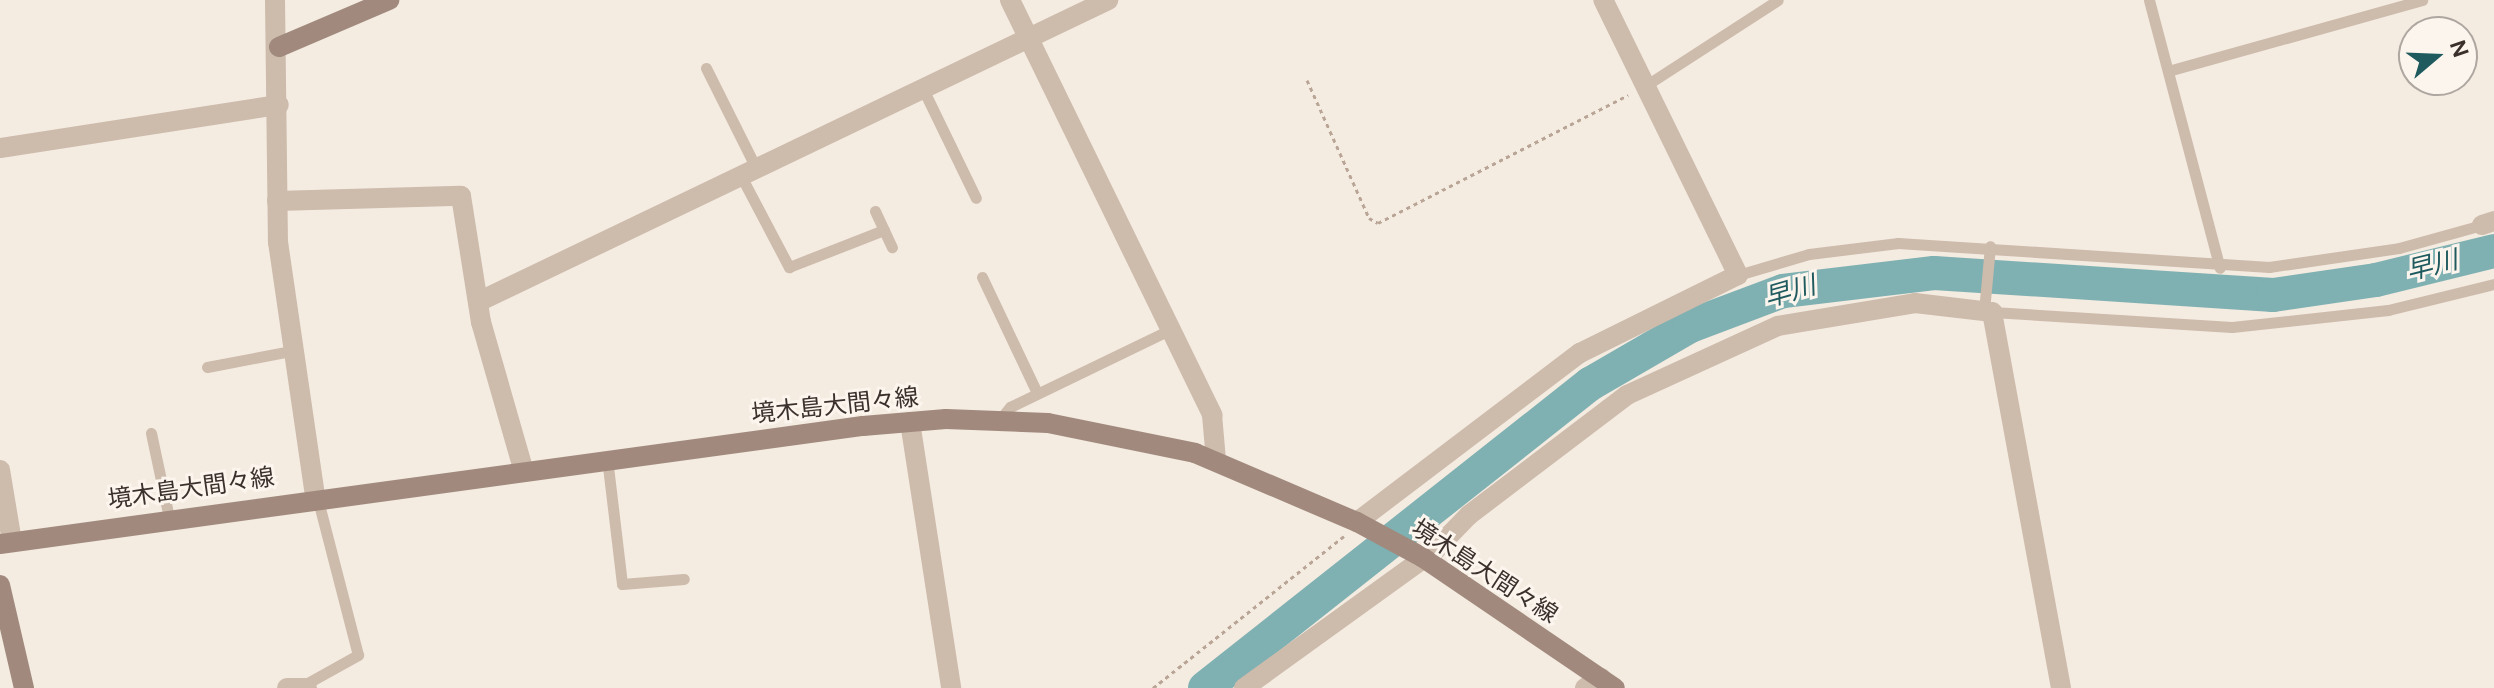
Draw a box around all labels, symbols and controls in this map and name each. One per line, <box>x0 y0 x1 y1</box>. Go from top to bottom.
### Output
north arrow <box>2398 16 2478 96</box>
text: N <box>2443 36 2476 61</box>
water label: 早川 <box>2403 245 2461 287</box>
water label: 早川 <box>1761 270 1819 314</box>
street label: 境木島大間々線 <box>750 382 920 428</box>
street label: 境木島大間々線 <box>106 462 276 514</box>
street label: 境木島大間々線 <box>1407 513 1563 629</box>

